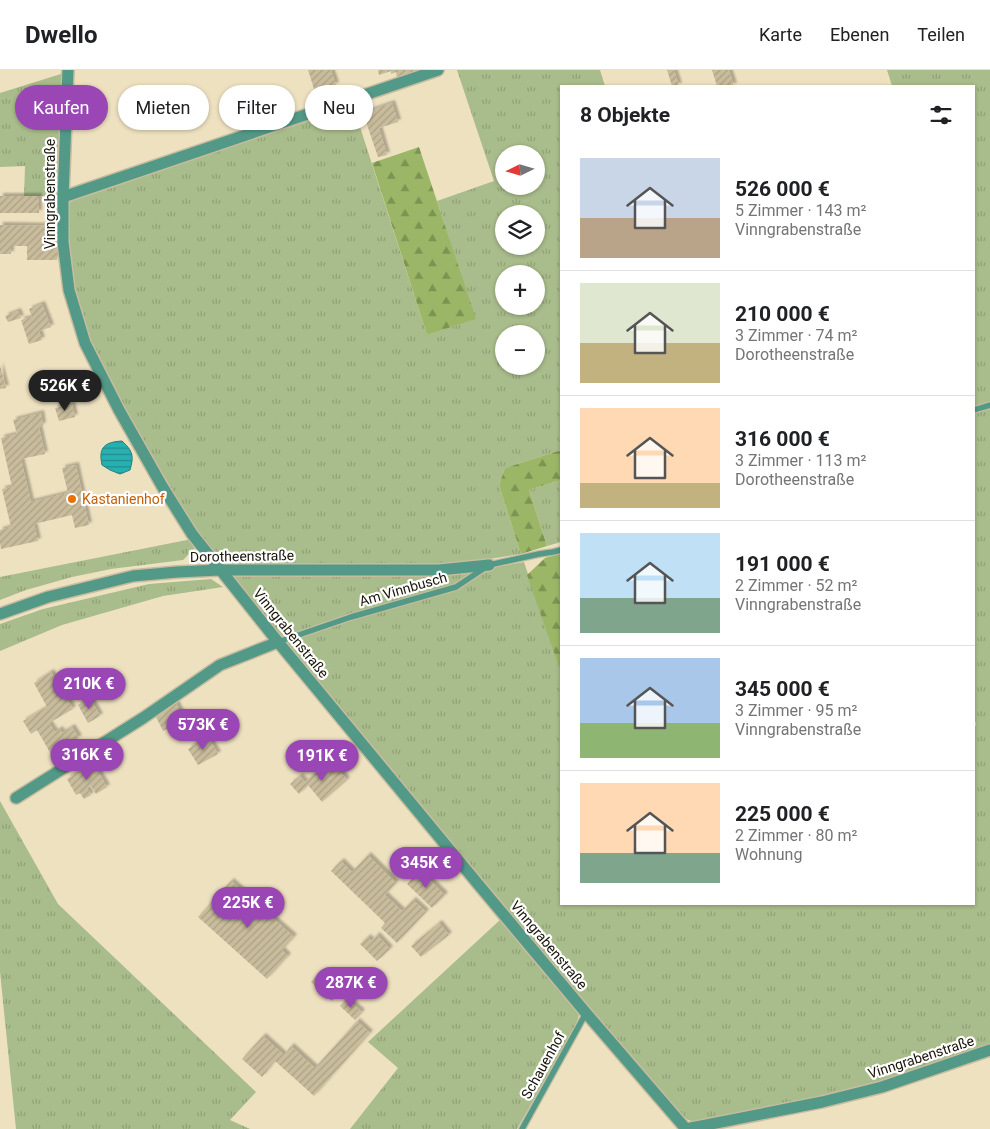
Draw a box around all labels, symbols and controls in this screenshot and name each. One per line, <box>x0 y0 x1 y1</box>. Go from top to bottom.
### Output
text: Dwello <box>25 21 97 49</box>
text: Karte <box>759 24 802 45</box>
text: Ebenen <box>830 24 889 45</box>
text: Teilen <box>917 24 965 45</box>
chip: Kaufen <box>15 85 108 130</box>
chip: Mieten <box>118 85 209 130</box>
chip: Filter <box>219 85 295 130</box>
chip: Neu <box>305 85 373 130</box>
icon: filters <box>927 101 955 129</box>
text: 8 Objekte <box>580 103 670 127</box>
street label: Vinngrabenstraße <box>42 139 58 249</box>
north arrow <box>495 145 545 195</box>
map controls <box>495 145 545 375</box>
text: 526 000 € <box>735 177 830 201</box>
icon: home <box>620 178 680 238</box>
text: 5 Zimmer · 143 m² <box>735 201 866 220</box>
button: layers <box>495 205 545 255</box>
text: Vinngrabenstraße <box>735 220 861 239</box>
button: + <box>495 265 545 315</box>
text: 210 000 € <box>735 302 830 326</box>
icon: home <box>620 303 680 363</box>
button: − <box>495 325 545 375</box>
text: 3 Zimmer · 74 m² <box>735 326 857 345</box>
text: Dorotheenstraße <box>735 345 854 364</box>
pin: 526K € <box>24 370 106 412</box>
text: 526K € <box>40 376 90 395</box>
text: 316 000 € <box>735 427 830 451</box>
icon: home <box>620 428 680 488</box>
text: 3 Zimmer · 113 m² <box>735 451 866 470</box>
text: Dorotheenstraße <box>735 470 854 489</box>
place label: Kastanienhof <box>82 491 165 507</box>
marker: Kastanienhof <box>66 493 78 505</box>
street label: Dorotheenstraße <box>190 547 294 565</box>
text: 191 000 € <box>735 552 830 576</box>
icon: home <box>620 553 680 613</box>
street label: Am Vinnbusch <box>357 569 449 609</box>
text: 2 Zimmer · 52 m² <box>735 576 857 595</box>
street label: Vinngrabenstraße <box>250 585 332 681</box>
text: Vinngrabenstraße <box>735 595 861 614</box>
pin: 210K € <box>48 668 130 710</box>
text: 210K € <box>64 674 114 693</box>
text: 345 000 € <box>735 677 830 701</box>
icon: home <box>620 678 680 738</box>
text: 3 Zimmer · 95 m² <box>735 701 857 720</box>
pin: 573K € <box>162 708 244 751</box>
text: 573K € <box>178 715 228 734</box>
text: Vinngrabenstraße <box>735 720 861 739</box>
pin: 316K € <box>46 738 128 781</box>
pin: 191K € <box>281 740 363 782</box>
text: 316K € <box>62 745 112 764</box>
text: 191K € <box>297 746 347 765</box>
text: 225 000 € <box>735 802 830 826</box>
icon: home <box>620 803 680 863</box>
text: 2 Zimmer · 80 m² <box>735 826 857 845</box>
text: Wohnung <box>735 845 802 864</box>
pin: 345K € <box>385 846 467 889</box>
text: 345K € <box>401 853 451 872</box>
pin: 225K € <box>207 886 289 929</box>
text: 225K € <box>223 893 273 912</box>
street label: Vinngrabenstraße <box>507 898 591 992</box>
pin: 287K € <box>310 966 392 1009</box>
text: 287K € <box>326 973 376 992</box>
street label: Schauenhof <box>518 1028 568 1101</box>
street label: Vinngrabenstraße <box>866 1032 976 1082</box>

